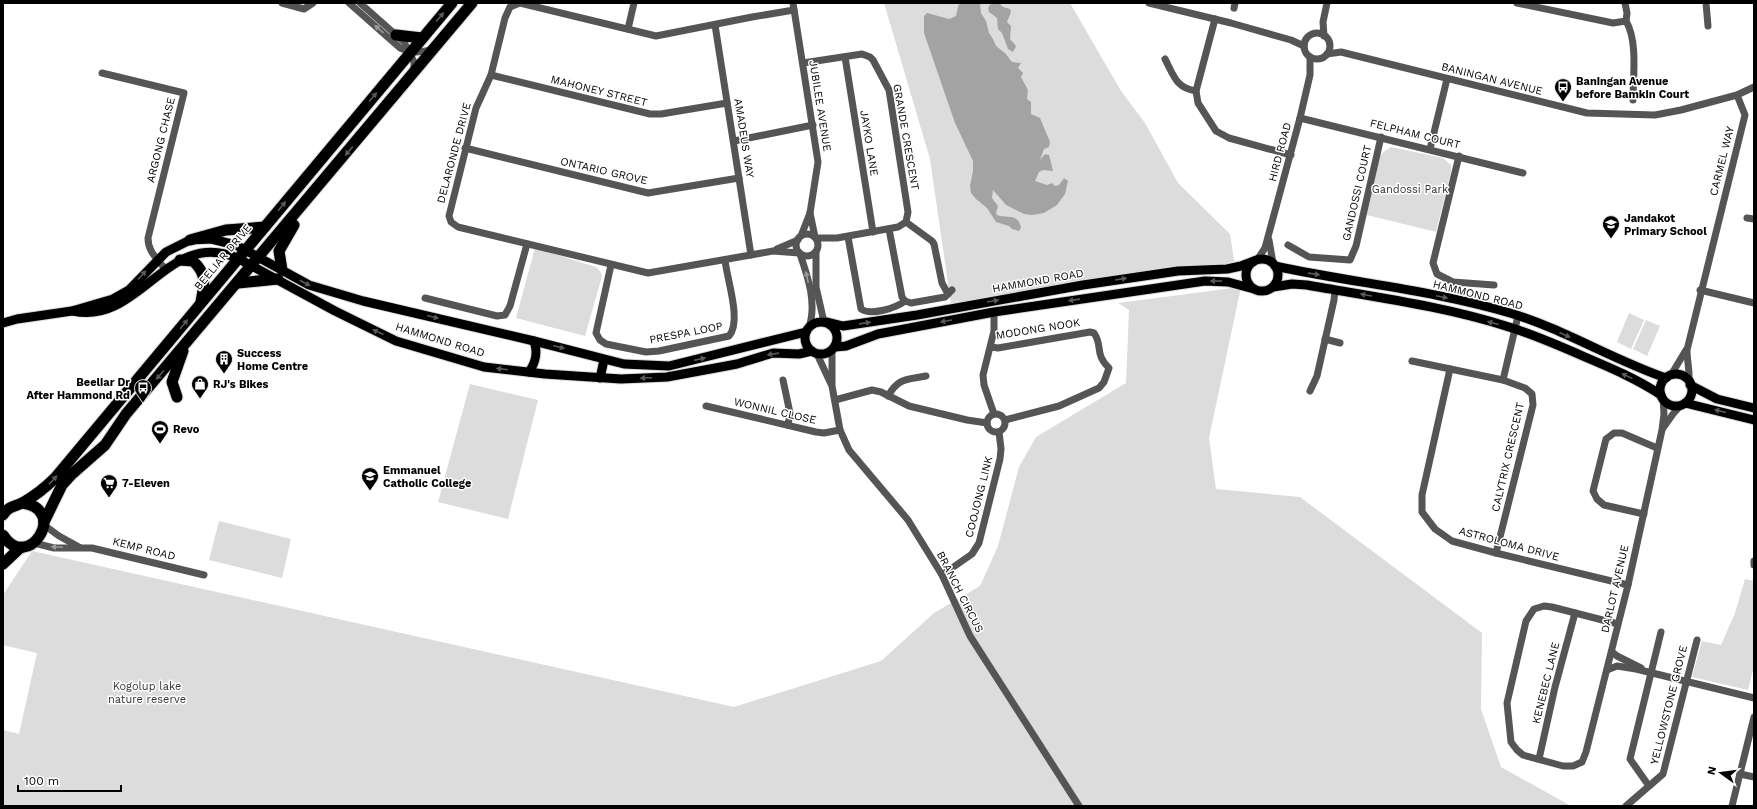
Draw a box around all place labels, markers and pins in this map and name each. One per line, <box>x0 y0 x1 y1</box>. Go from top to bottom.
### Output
place label: Baningan Avenue before Bamkin Court <box>1576 75 1689 101</box>
bus stop icon: Baningan Avenue before Bamkin Court <box>1553 77 1573 102</box>
place label: Jandakot Primary School <box>1624 212 1707 238</box>
school or university icon: Jandakot Primary School <box>1601 214 1621 239</box>
place label: Success Home Centre <box>237 347 308 373</box>
building icon: Success Home Centre <box>214 349 234 374</box>
shop icon: RJ's Bikes <box>190 374 210 399</box>
place label: Beeliar Dr After Hammond Rd <box>27 376 130 402</box>
bus stop icon: Beeliar Dr After Hammond Rd <box>133 378 153 403</box>
place label: RJ's Bikes <box>213 378 269 391</box>
sports icon: Revo <box>150 419 170 444</box>
place label: Revo <box>173 423 200 436</box>
place label: Emmanuel Catholic College <box>383 464 471 490</box>
school or university icon: Emmanuel Catholic College <box>360 466 380 491</box>
supermarket icon: 7-Eleven <box>99 473 119 498</box>
place label: 7-Eleven <box>122 477 170 490</box>

